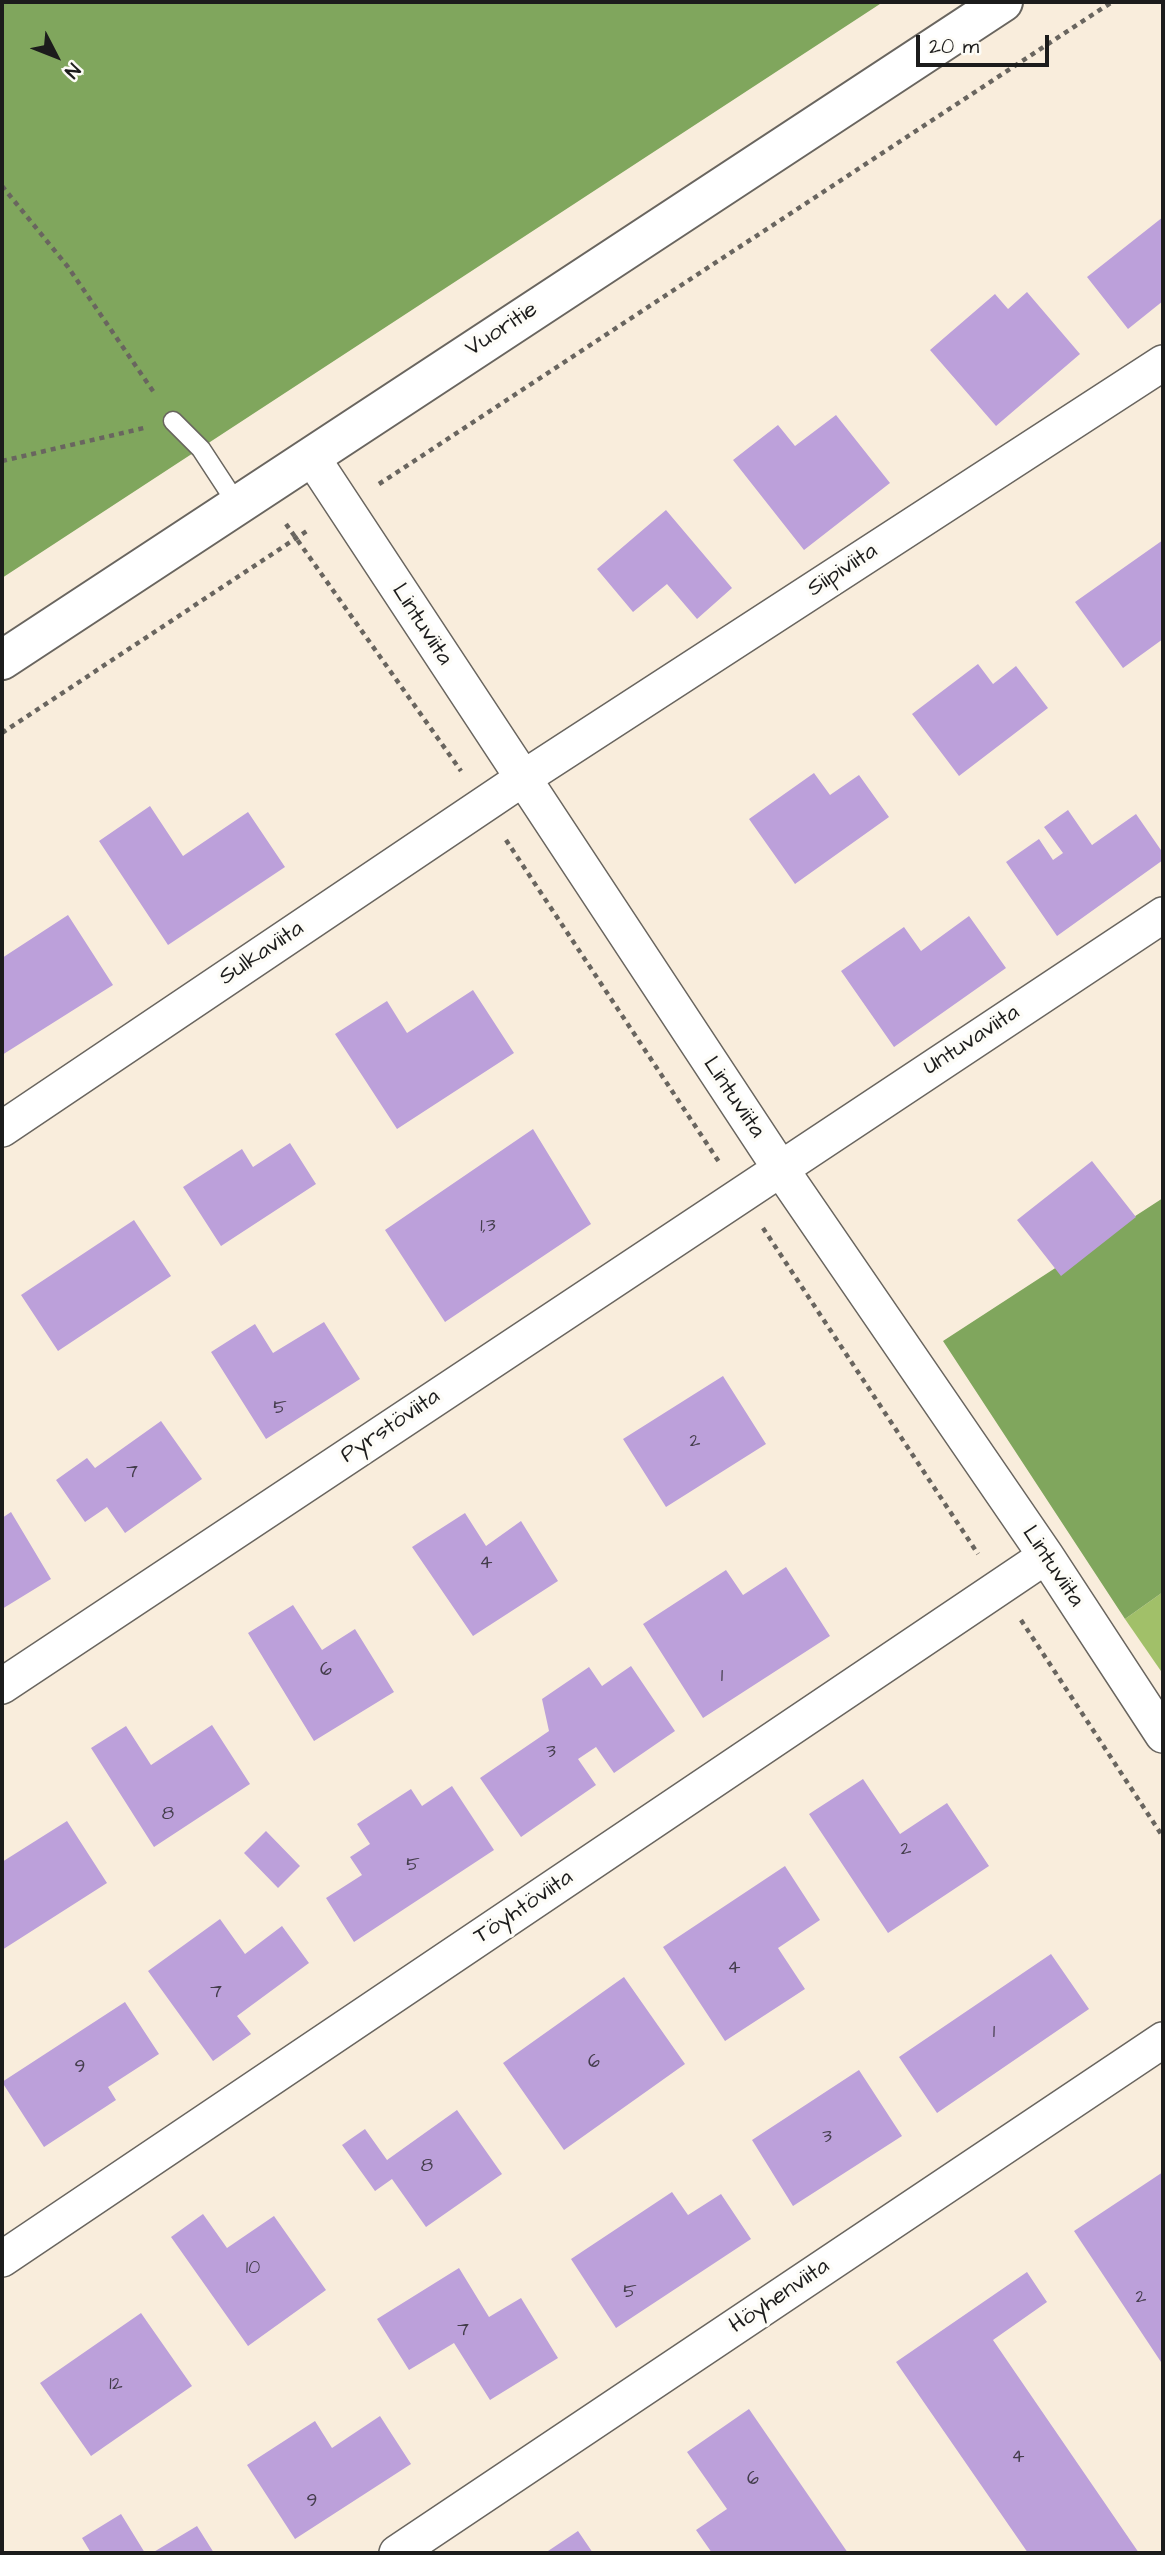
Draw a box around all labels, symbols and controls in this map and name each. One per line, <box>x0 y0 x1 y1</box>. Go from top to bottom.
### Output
north arrow <box>21 21 91 91</box>
scale bar <box>920 21 1053 65</box>
text: 20 m <box>929 32 979 61</box>
text: N <box>58 57 86 84</box>
street label: Vuoritie <box>461 297 543 363</box>
street label: Siipiviita <box>803 538 883 604</box>
street label: Lintuviita <box>384 579 458 671</box>
street label: Sulkaviita <box>215 916 309 992</box>
street label: Untuvaviita <box>919 1000 1025 1082</box>
street label: Lintuviita <box>696 1052 770 1144</box>
house number: 1,3 <box>480 1216 496 1238</box>
street label: Pyrstöviita <box>336 1384 446 1470</box>
house number: 5 <box>273 1398 287 1420</box>
house number: 2 <box>690 1431 700 1453</box>
house number: 7 <box>126 1462 138 1484</box>
street label: Lintuviita <box>1015 1521 1089 1613</box>
house number: 4 <box>480 1553 492 1575</box>
house number: 6 <box>320 1660 332 1682</box>
house number: 1 <box>721 1666 723 1688</box>
house number: 3 <box>546 1742 556 1764</box>
house number: 8 <box>162 1804 174 1826</box>
house number: 2 <box>901 1839 911 1861</box>
house number: 5 <box>406 1855 420 1877</box>
street label: Töyhtöviita <box>469 1865 579 1951</box>
house number: 4 <box>728 1958 740 1980</box>
house number: 7 <box>210 1982 222 2004</box>
house number: 1 <box>993 2022 995 2044</box>
house number: 6 <box>588 2052 600 2074</box>
house number: 9 <box>75 2057 85 2079</box>
house number: 3 <box>822 2127 832 2149</box>
house number: 8 <box>421 2156 433 2178</box>
street label: Höyhenviita <box>725 2253 835 2341</box>
house number: 10 <box>246 2258 260 2280</box>
house number: 5 <box>623 2282 637 2304</box>
house number: 2 <box>1136 2287 1146 2309</box>
house number: 7 <box>457 2320 469 2342</box>
house number: 12 <box>109 2374 123 2396</box>
house number: 4 <box>1012 2447 1024 2469</box>
house number: 6 <box>747 2469 759 2491</box>
house number: 9 <box>307 2491 317 2513</box>

